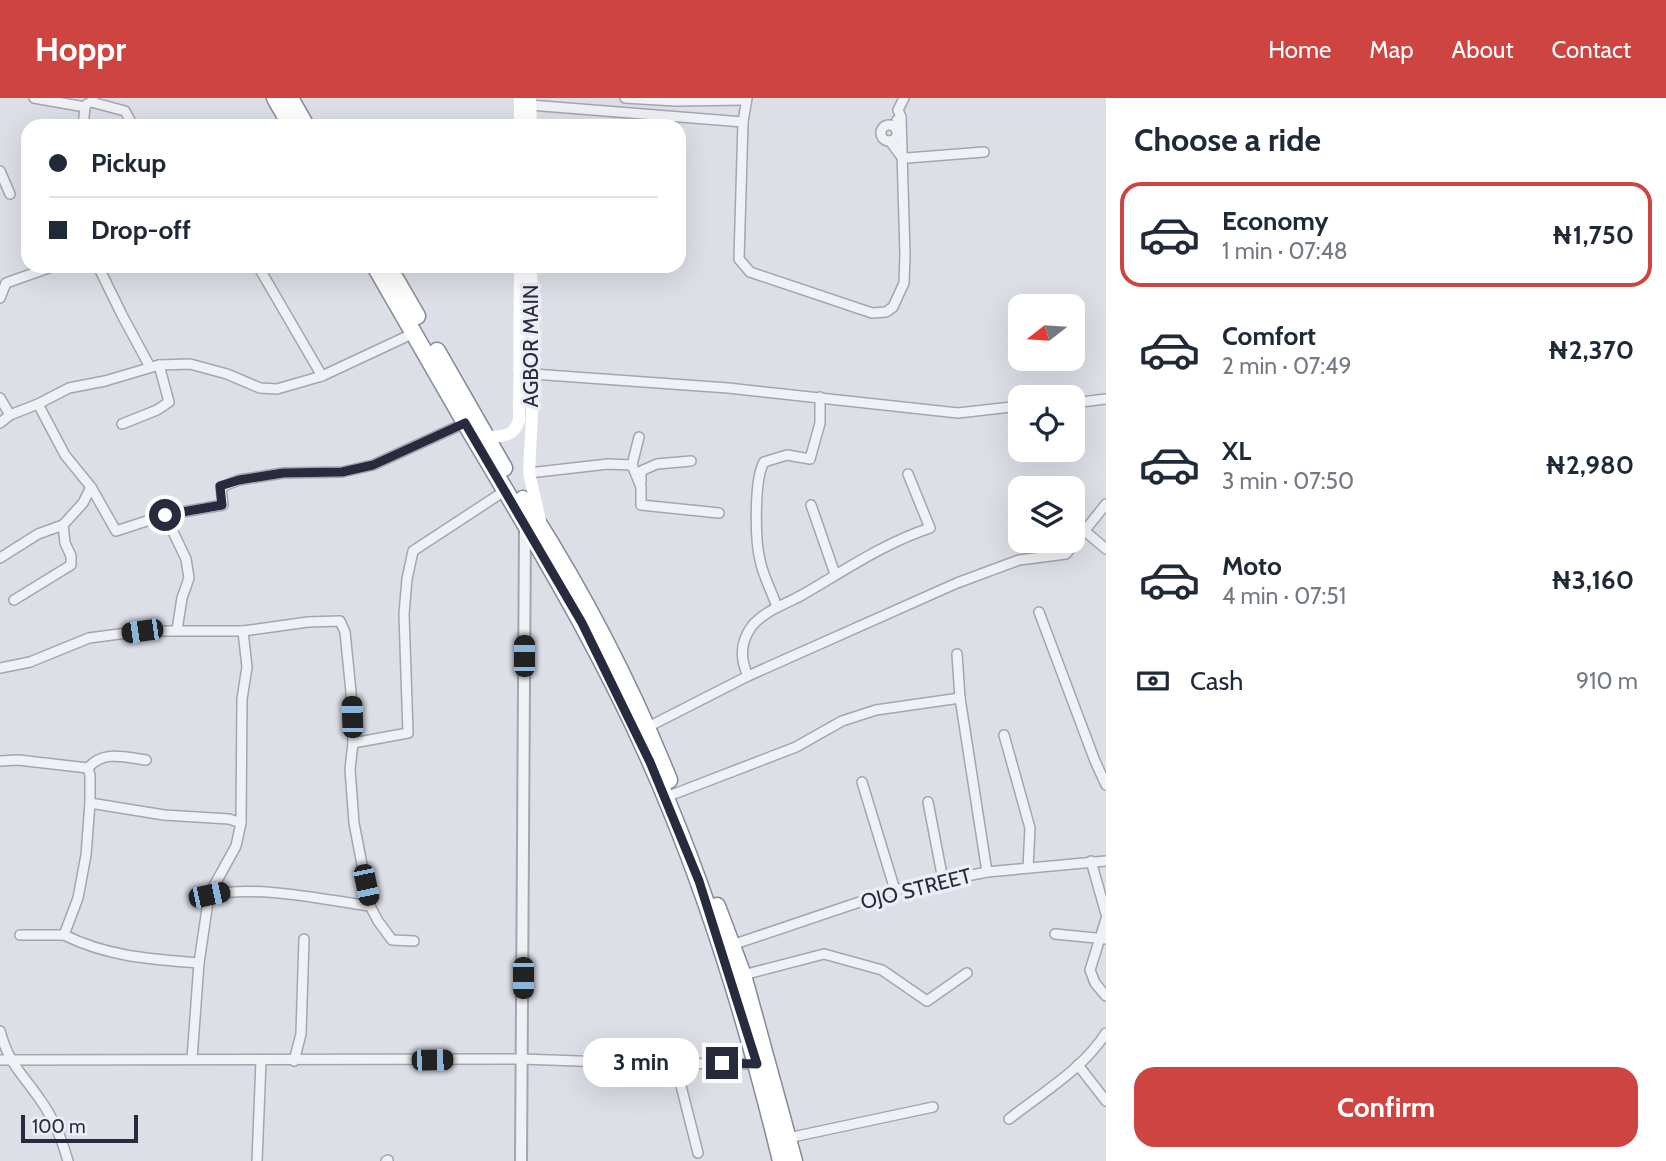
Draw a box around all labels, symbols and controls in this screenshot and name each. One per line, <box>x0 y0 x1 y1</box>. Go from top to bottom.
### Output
text: Hoppr <box>35 29 126 69</box>
text: Home <box>1268 35 1331 64</box>
text: Map <box>1369 35 1414 64</box>
text: About <box>1452 35 1514 64</box>
text: Contact <box>1552 35 1631 64</box>
text: Choose a ride <box>1134 120 1321 159</box>
text: Pickup <box>91 147 166 179</box>
icon: car <box>1138 203 1201 266</box>
text: Economy <box>1222 205 1328 237</box>
text: Drop-off <box>91 214 191 246</box>
text: ₦1,750 <box>1552 219 1634 251</box>
text: 1 min · 07:48 <box>1222 237 1348 265</box>
street label: AGBOR MAIN <box>518 284 543 408</box>
north arrow <box>1008 294 1085 371</box>
map controls <box>1008 294 1085 553</box>
icon: car <box>1138 318 1201 381</box>
text: Comfort <box>1222 320 1316 352</box>
text: ₦2,370 <box>1548 334 1634 366</box>
text: 2 min · 07:49 <box>1222 352 1351 380</box>
button: locate <box>1008 385 1085 462</box>
icon: car <box>1138 433 1201 496</box>
text: XL <box>1222 435 1251 467</box>
text: ₦2,980 <box>1545 449 1634 481</box>
text: 3 min · 07:50 <box>1222 467 1354 495</box>
button: layers <box>1008 476 1085 553</box>
route start <box>149 499 181 531</box>
icon: car <box>1138 548 1201 611</box>
text: Moto <box>1222 550 1282 582</box>
text: ₦3,160 <box>1551 564 1634 596</box>
text: 4 min · 07:51 <box>1222 582 1346 610</box>
car <box>120 618 165 644</box>
car <box>514 635 535 677</box>
icon: cash <box>1134 662 1172 700</box>
text: Cash <box>1190 665 1243 697</box>
text: 910 m <box>1576 667 1638 695</box>
car <box>341 696 364 738</box>
car <box>352 862 381 908</box>
street label: OJO STREET <box>858 863 974 914</box>
car <box>187 880 232 910</box>
car <box>513 957 534 999</box>
callout: 3 min <box>582 1038 698 1088</box>
route end <box>706 1047 738 1079</box>
text: 3 min <box>613 1048 669 1076</box>
car <box>411 1049 454 1071</box>
button: Confirm <box>1134 1067 1638 1147</box>
scale bar <box>21 1112 138 1144</box>
text: 100 m <box>32 1115 86 1138</box>

